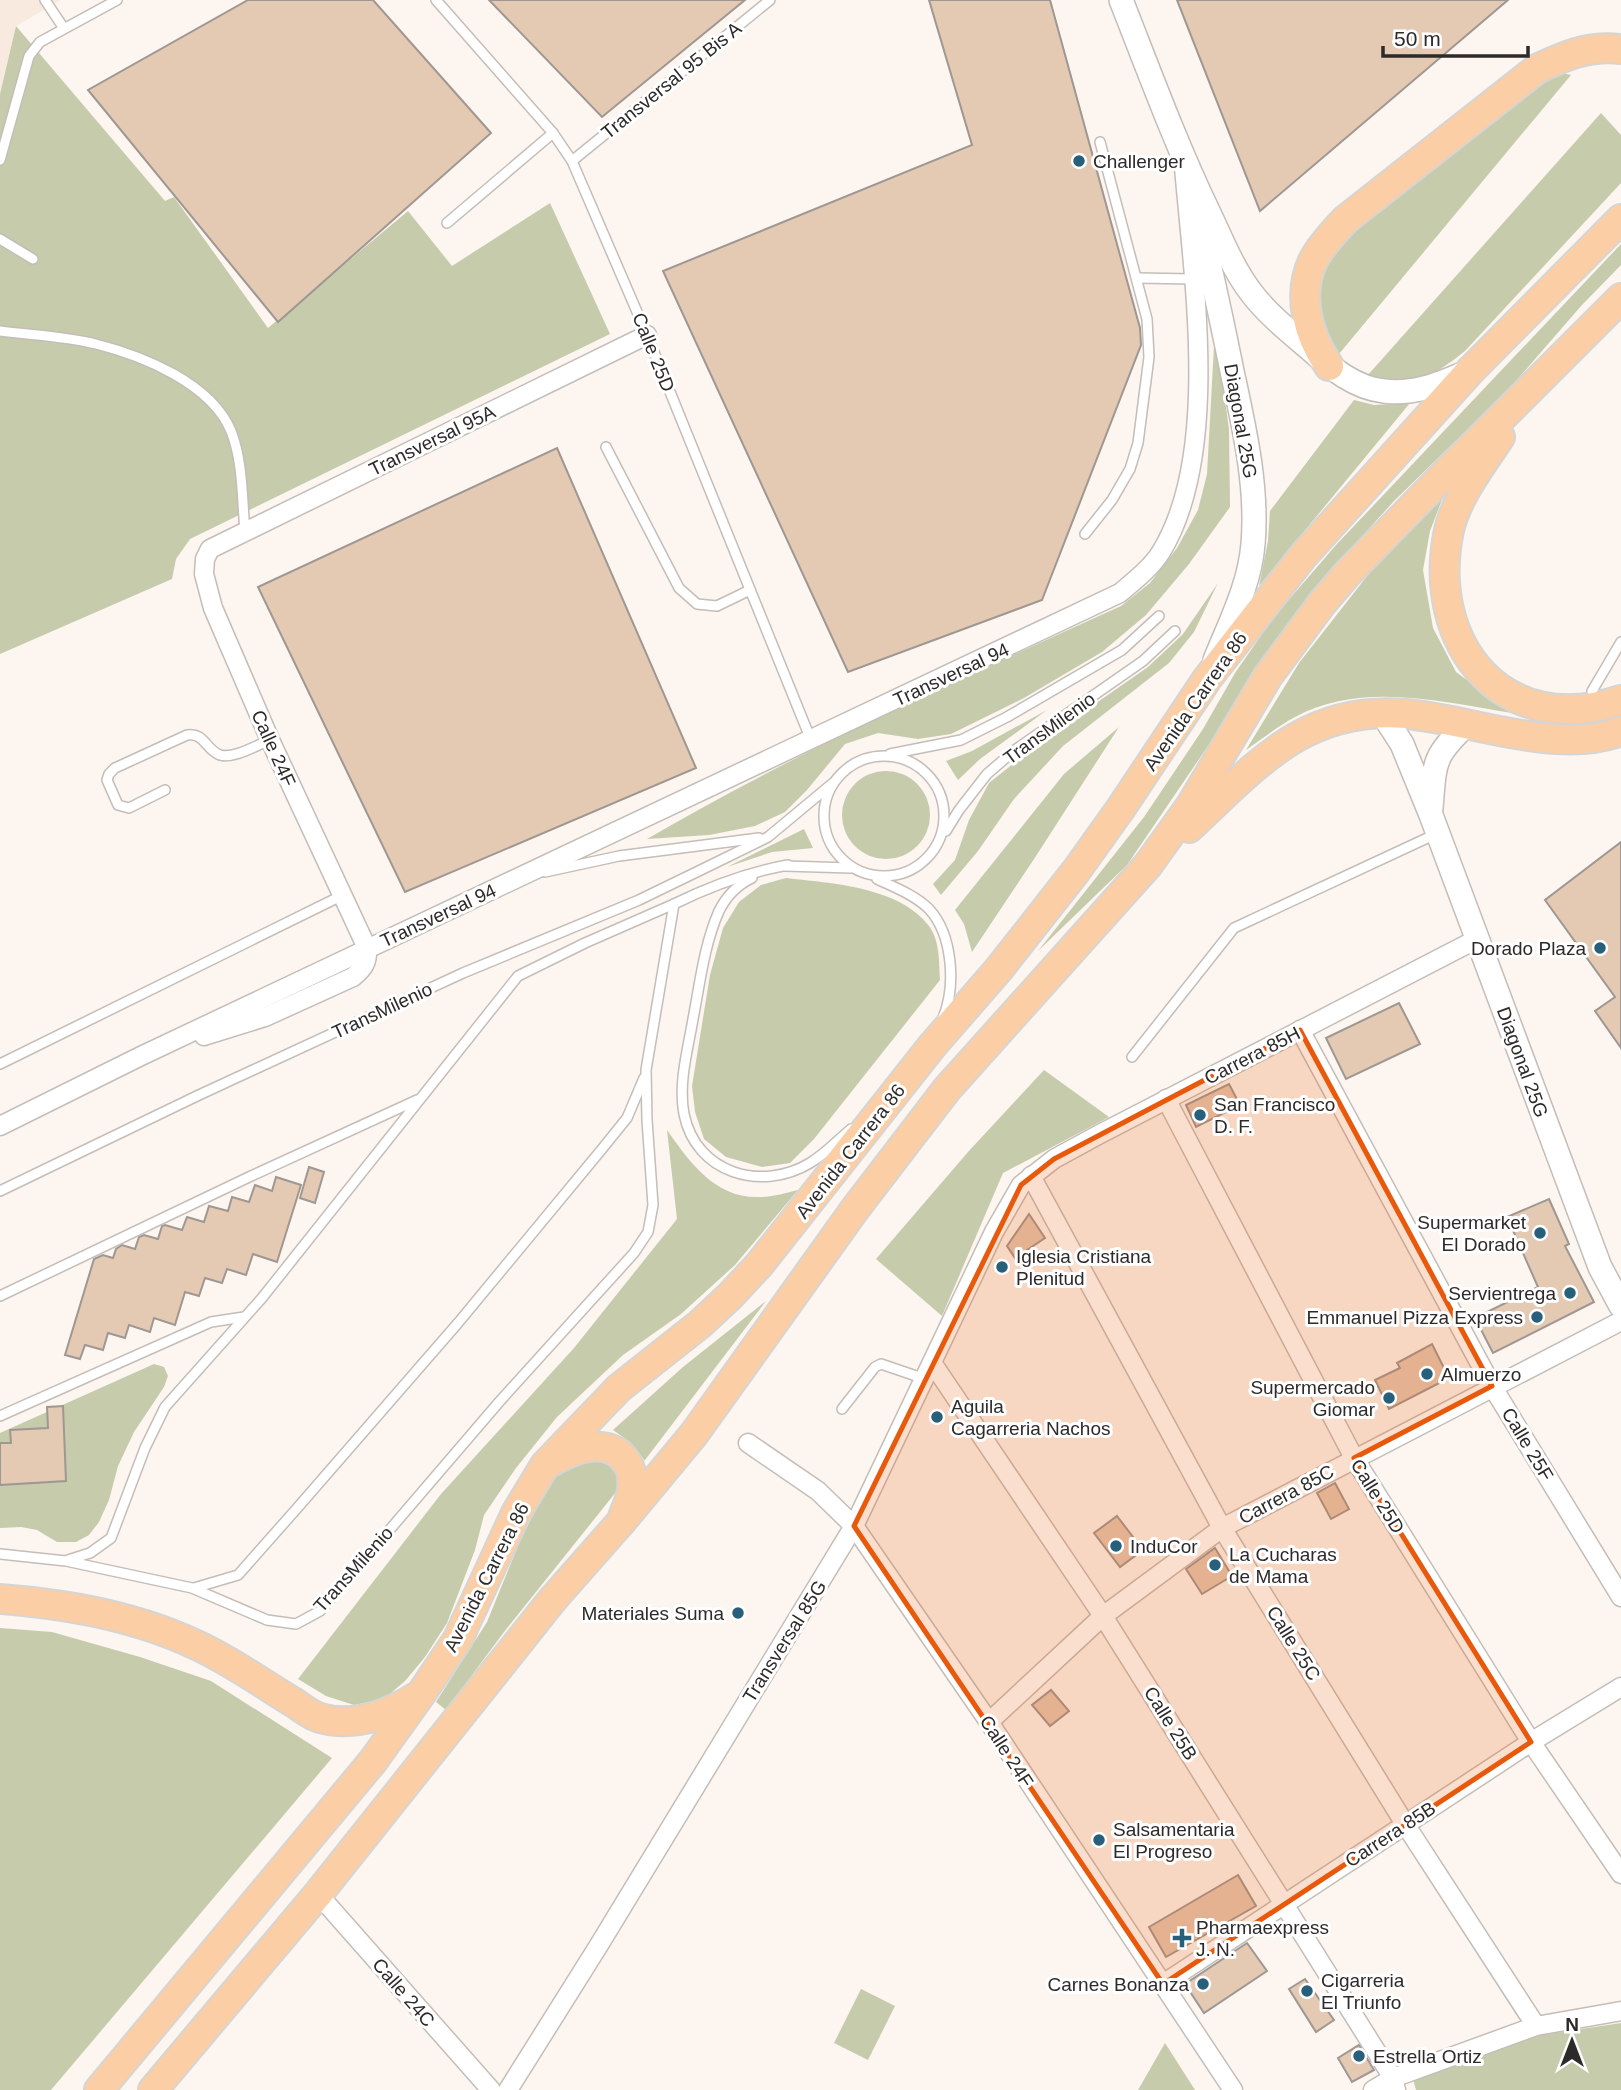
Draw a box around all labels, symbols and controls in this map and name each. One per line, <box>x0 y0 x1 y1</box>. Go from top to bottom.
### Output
scale bar <box>1383 14 1528 58</box>
street label: Transversal 95 Bis A <box>597 17 746 143</box>
text: 50 m <box>1394 27 1441 50</box>
place label: Challenger <box>1093 151 1186 172</box>
marker: Challenger <box>1071 153 1087 169</box>
street label: Calle 25D <box>628 310 679 395</box>
street label: Diagonal 25G <box>1220 362 1261 480</box>
street label: Transversal 95A <box>366 401 499 480</box>
street label: Avenida Carrera 86 <box>1140 628 1251 775</box>
street label: Transversal 94 <box>890 638 1013 710</box>
street label: TransMilenio <box>999 688 1099 769</box>
street label: Calle 24F <box>247 707 300 790</box>
street label: Transversal 94 <box>377 879 500 951</box>
place label: Dorado Plaza <box>1471 938 1586 959</box>
marker: Dorado Plaza <box>1592 940 1608 956</box>
street label: TransMilenio <box>329 978 436 1043</box>
street label: Diagonal 25G <box>1493 1004 1552 1120</box>
street label: Carrera 85H <box>1201 1022 1304 1089</box>
street label: Avenida Carrera 86 <box>792 1080 909 1223</box>
place label: San Francisco D. F. <box>1214 1094 1335 1137</box>
marker: San Francisco D. F. <box>1192 1107 1208 1123</box>
place label: Supermarket El Dorado <box>1417 1212 1527 1255</box>
marker: Supermarket El Dorado <box>1532 1225 1548 1241</box>
place label: Iglesia Cristiana Plenitud <box>1016 1246 1152 1289</box>
marker: Iglesia Cristiana Plenitud <box>994 1259 1010 1275</box>
place label: Servientrega <box>1448 1283 1556 1304</box>
marker: Servientrega <box>1562 1285 1578 1301</box>
place label: Emmanuel Pizza Express <box>1307 1307 1523 1328</box>
marker: Emmanuel Pizza Express <box>1529 1309 1545 1325</box>
place label: Almuerzo <box>1441 1364 1521 1385</box>
marker: Almuerzo <box>1419 1366 1435 1382</box>
place label: Supermercado Giomar <box>1250 1377 1376 1420</box>
marker: Supermercado Giomar <box>1381 1390 1397 1406</box>
place label: Aguila Cagarreria Nachos <box>951 1396 1110 1439</box>
street label: Calle 25F <box>1498 1404 1558 1485</box>
marker: Aguila Cagarreria Nachos <box>929 1409 945 1425</box>
street label: Calle 25D <box>1347 1455 1409 1537</box>
street label: Carrera 85C <box>1235 1461 1337 1528</box>
street label: Avenida Carrera 86 <box>440 1499 533 1655</box>
street label: TransMilenio <box>309 1522 397 1617</box>
place label: InduCor <box>1130 1536 1198 1557</box>
marker: InduCor <box>1108 1538 1124 1554</box>
place label: La Cucharas de Mama <box>1229 1544 1337 1587</box>
marker: La Cucharas de Mama <box>1207 1557 1223 1573</box>
street label: Transversal 85G <box>738 1576 830 1706</box>
street label: Calle 25C <box>1263 1602 1325 1684</box>
place label: Materiales Suma <box>581 1603 724 1624</box>
marker: Materiales Suma <box>730 1605 746 1621</box>
street label: Calle 25B <box>1140 1683 1201 1764</box>
street label: Calle 24F <box>976 1711 1038 1791</box>
street label: Carrera 85B <box>1341 1797 1439 1871</box>
place label: Salsamentaria El Progreso <box>1113 1819 1235 1862</box>
marker: Salsamentaria El Progreso <box>1091 1832 1107 1848</box>
place label: Pharmaexpress J. N. <box>1196 1917 1329 1960</box>
marker: Pharmaexpress J. N. <box>1174 1930 1190 1946</box>
street label: Calle 24C <box>368 1954 439 2031</box>
place label: Cigarreria El Triunfo <box>1321 1970 1405 2013</box>
place label: Carnes Bonanza <box>1047 1974 1189 1995</box>
marker: Carnes Bonanza <box>1195 1976 1211 1992</box>
marker: Cigarreria El Triunfo <box>1299 1983 1315 1999</box>
north arrow <box>1537 2006 1607 2076</box>
text: N <box>1565 2014 1579 2035</box>
place label: Estrella Ortiz <box>1373 2046 1482 2067</box>
marker: Estrella Ortiz <box>1351 2048 1367 2064</box>

